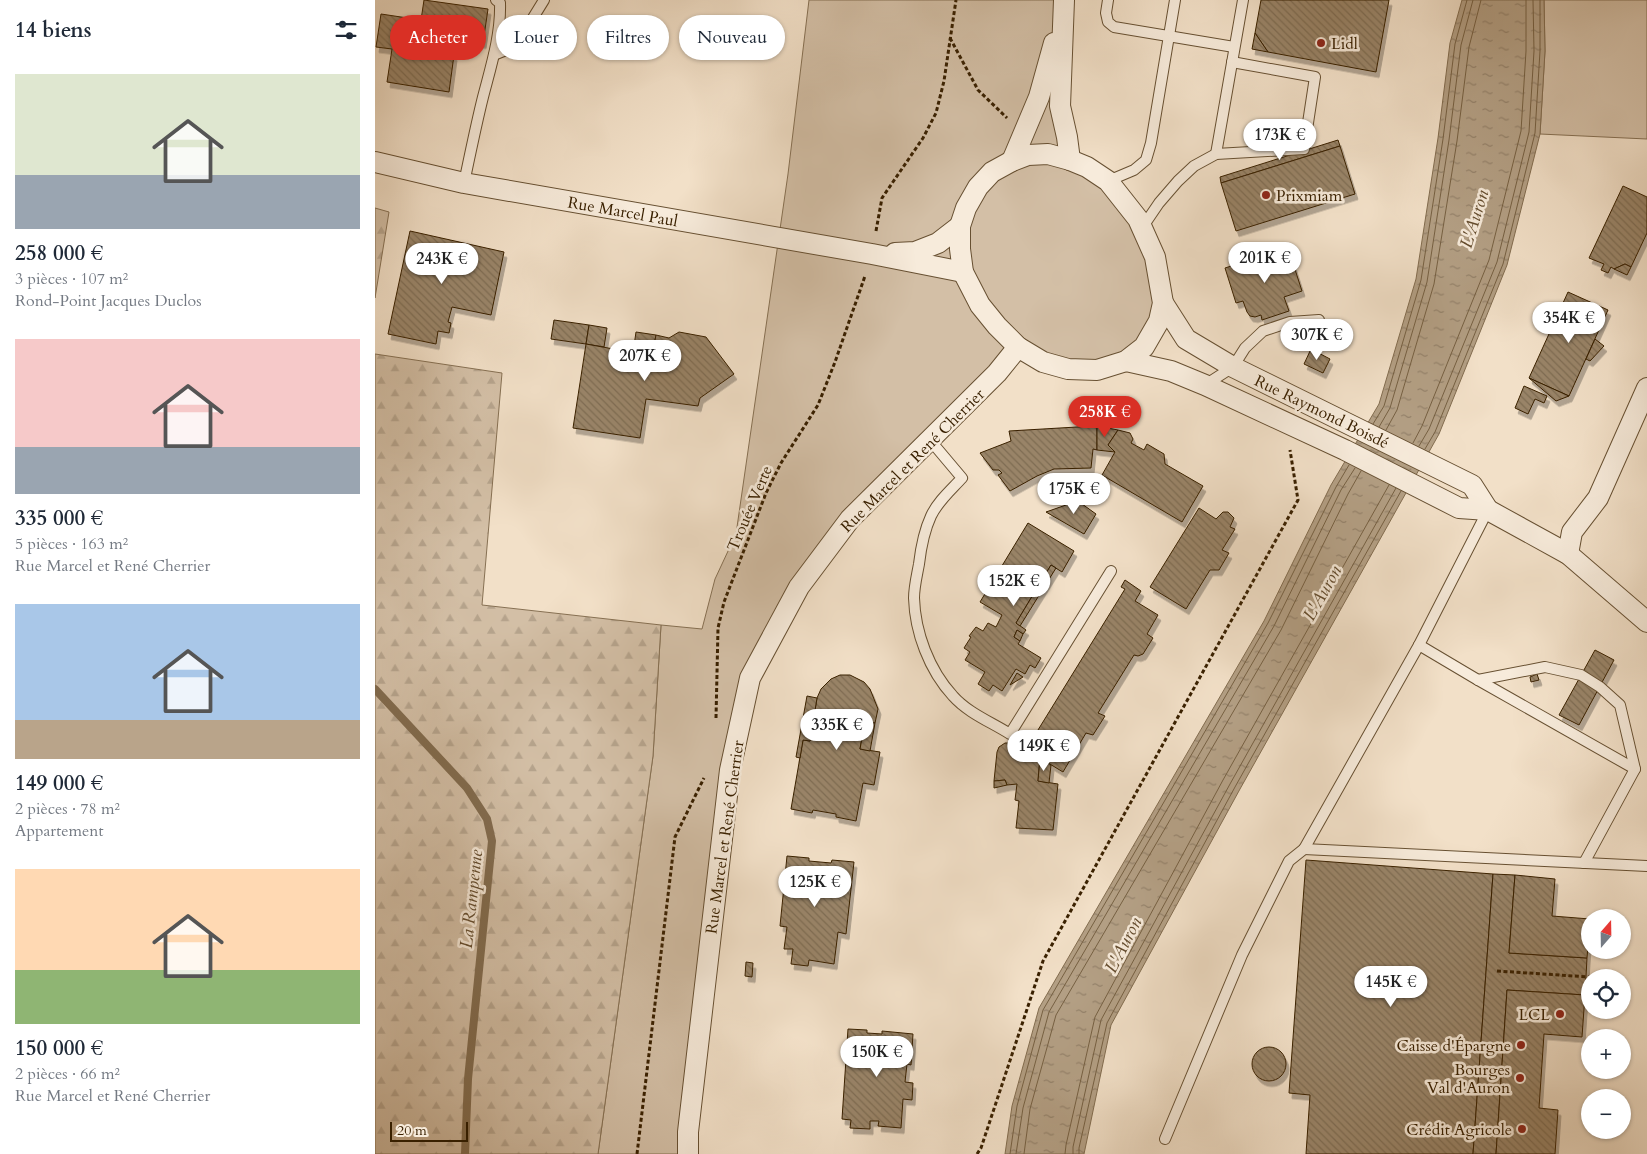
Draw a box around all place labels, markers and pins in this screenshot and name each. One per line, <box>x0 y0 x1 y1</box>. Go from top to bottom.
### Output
place label: Lidl <box>1331 33 1358 55</box>
marker: Lidl <box>1315 37 1327 49</box>
pin: 173K € <box>1239 119 1321 161</box>
place label: Prixmiam <box>1276 185 1343 207</box>
marker: Prixmiam <box>1260 189 1272 201</box>
pin: 243K € <box>401 242 483 285</box>
pin: 201K € <box>1224 242 1306 284</box>
pin: 354K € <box>1528 302 1610 344</box>
pin: 307K € <box>1276 318 1358 361</box>
pin: 207K € <box>604 340 686 382</box>
pin: 258K € <box>1064 396 1146 438</box>
pin: 175K € <box>1033 472 1115 515</box>
pin: 152K € <box>973 564 1055 607</box>
pin: 335K € <box>796 708 878 751</box>
pin: 149K € <box>1003 730 1085 772</box>
pin: 125K € <box>774 866 856 908</box>
pin: 145K € <box>1350 966 1432 1008</box>
place label: LCL <box>1518 1004 1550 1026</box>
marker: LCL <box>1554 1008 1566 1020</box>
place label: Caisse d'Épargne <box>1396 1035 1511 1057</box>
pin: 150K € <box>836 1036 918 1078</box>
marker: Caisse d'Épargne <box>1515 1039 1527 1051</box>
place label: Bourges Val d'Auron <box>1427 1059 1510 1099</box>
marker: Bourges Val d'Auron <box>1514 1072 1526 1084</box>
place label: Crédit Agricole <box>1406 1119 1512 1141</box>
marker: Crédit Agricole <box>1516 1123 1528 1135</box>

